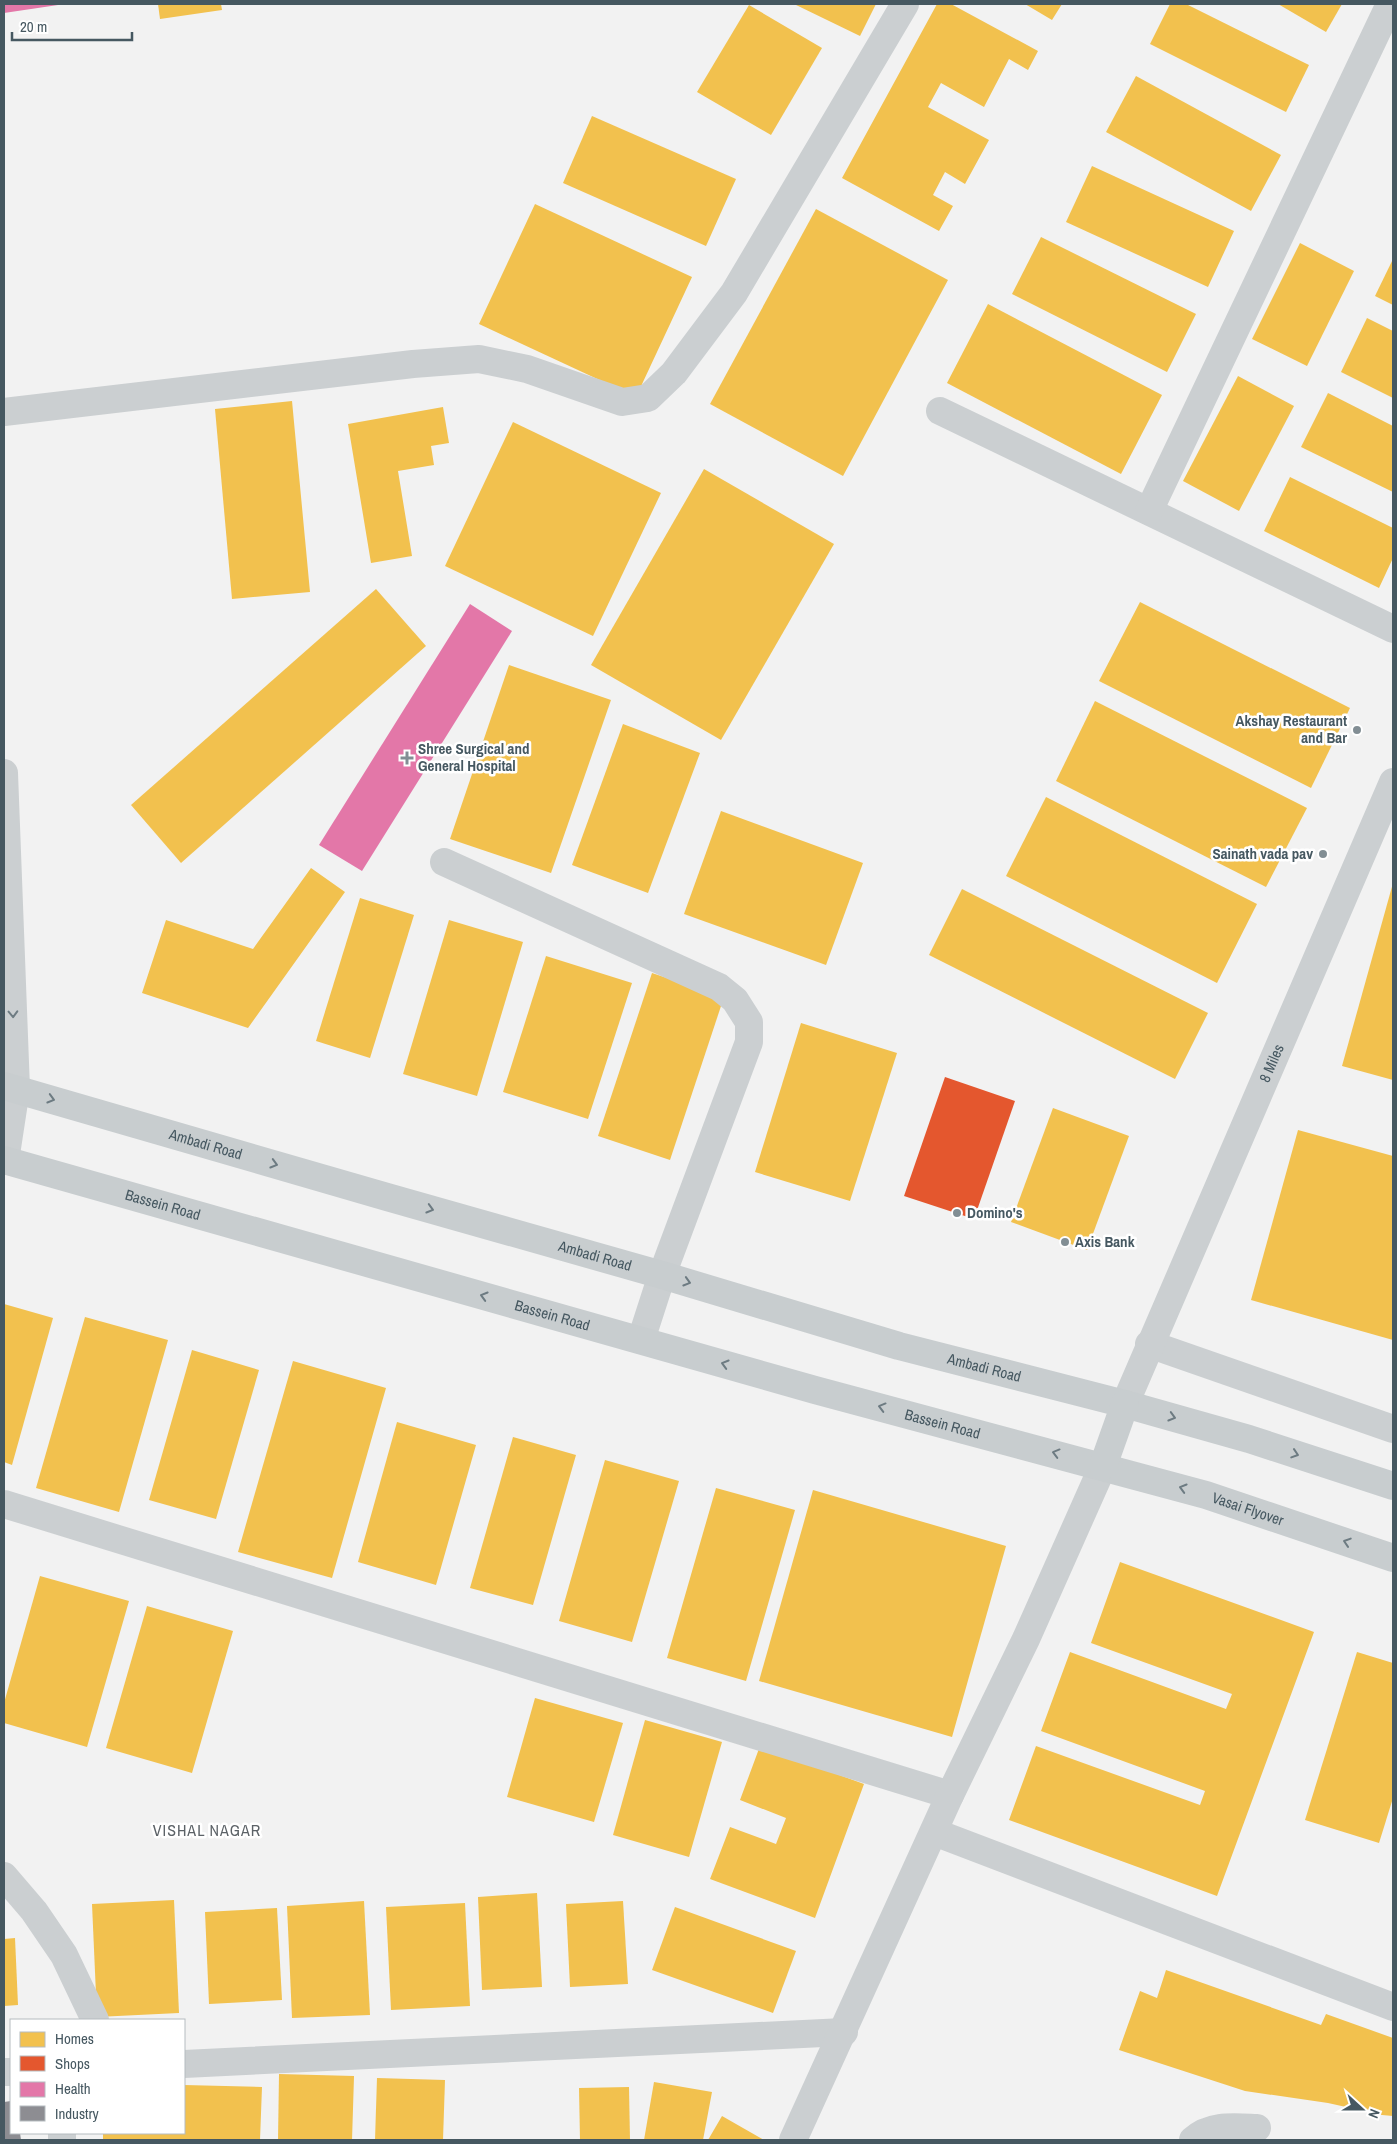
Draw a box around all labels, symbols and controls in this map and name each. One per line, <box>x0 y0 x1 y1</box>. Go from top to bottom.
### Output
scale bar <box>12 10 132 42</box>
text: 20 m <box>20 16 47 37</box>
place label: Akshay Restaurant and Bar <box>1236 710 1347 748</box>
marker: Akshay Restaurant and Bar <box>1351 724 1363 736</box>
place label: Shree Surgical and General Hospital <box>418 738 529 776</box>
marker: Shree Surgical and General Hospital <box>400 751 414 765</box>
place label: Sainath vada pav <box>1212 843 1313 864</box>
marker: Sainath vada pav <box>1317 848 1329 860</box>
one-way arrow <box>8 1010 19 1018</box>
street label: 8 Miles <box>1254 1041 1289 1085</box>
one-way arrow <box>46 1094 54 1104</box>
street label: Ambadi Road <box>166 1123 245 1165</box>
one-way arrow <box>269 1159 277 1169</box>
street label: Bassein Road <box>123 1184 203 1225</box>
place label: Domino's <box>967 1202 1023 1223</box>
one-way arrow <box>425 1204 433 1214</box>
marker: Domino's <box>951 1207 963 1219</box>
place label: Axis Bank <box>1075 1231 1135 1252</box>
street label: Ambadi Road <box>555 1235 634 1276</box>
marker: Axis Bank <box>1059 1236 1071 1248</box>
one-way arrow <box>683 1277 691 1287</box>
one-way arrow <box>481 1292 489 1302</box>
street label: Bassein Road <box>512 1294 593 1336</box>
street label: Ambadi Road <box>944 1348 1023 1387</box>
one-way arrow <box>721 1360 730 1370</box>
one-way arrow <box>878 1403 886 1413</box>
street label: Bassein Road <box>903 1404 983 1444</box>
one-way arrow <box>1167 1412 1176 1422</box>
one-way arrow <box>1291 1448 1299 1458</box>
one-way arrow <box>1052 1449 1060 1459</box>
one-way arrow <box>1179 1484 1188 1494</box>
street label: Vasai Flyover <box>1209 1487 1287 1530</box>
one-way arrow <box>1343 1538 1352 1548</box>
district label: VISHAL NAGAR <box>153 1819 261 1841</box>
legend <box>10 2019 185 2134</box>
text: Homes <box>55 2028 94 2049</box>
text: Shops <box>55 2053 90 2074</box>
text: Health <box>55 2078 91 2099</box>
north arrow <box>1337 2084 1387 2134</box>
text: Industry <box>55 2103 100 2124</box>
text: N <box>1364 2107 1384 2121</box>

